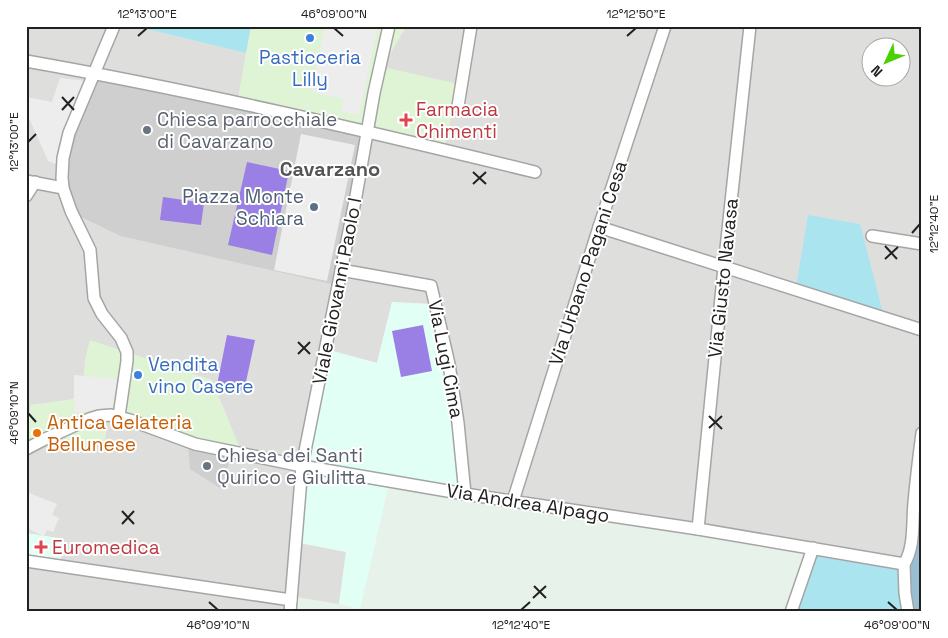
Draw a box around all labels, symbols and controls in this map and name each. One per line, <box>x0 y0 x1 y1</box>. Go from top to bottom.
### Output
text: 12°13'00"E <box>117 6 177 22</box>
text: 46°09'00"N <box>301 6 367 22</box>
text: 12°12'50"E <box>607 6 666 22</box>
marker: Pasticceria Lilly <box>304 32 316 44</box>
north arrow <box>860 38 910 88</box>
place label: Pasticceria Lilly <box>259 45 361 92</box>
text: N <box>867 61 886 81</box>
place label: Farmacia Chimenti <box>416 97 498 144</box>
place label: Chiesa parrocchiale di Cavarzano <box>157 107 337 154</box>
text: 12°13'00"E <box>6 112 22 172</box>
marker: Farmacia Chimenti <box>400 114 412 126</box>
marker: Chiesa parrocchiale di Cavarzano <box>141 124 153 136</box>
district label: Cavarzano <box>280 156 380 182</box>
street label: Via Urbano Pagani Cesa <box>543 157 633 369</box>
place label: Piazza Monte Schiara <box>182 184 304 231</box>
text: 12°12'40"E <box>926 194 942 253</box>
street label: Viale Giovanni Paolo I <box>307 195 367 387</box>
street label: Via Giusto Navasa <box>702 197 744 359</box>
marker: Piazza Monte Schiara <box>308 201 320 213</box>
street label: Via Lugi Cima <box>422 298 470 420</box>
place label: Vendita vino Casere <box>148 352 254 399</box>
marker: Vendita vino Casere <box>132 369 144 381</box>
text: 46°09'10"N <box>6 381 22 445</box>
place label: Antica Gelateria Bellunese <box>47 410 192 457</box>
marker: Antica Gelateria Bellunese <box>31 427 43 439</box>
place label: Chiesa dei Santi Quirico e Giulitta <box>217 443 366 490</box>
marker: Chiesa dei Santi Quirico e Giulitta <box>201 460 213 472</box>
street label: Via Andrea Alpago <box>445 478 611 528</box>
place label: Euromedica <box>52 535 160 560</box>
marker: Euromedica <box>34 540 48 554</box>
text: 46°09'10"N <box>186 617 250 633</box>
text: 12°12'40"E <box>492 617 551 633</box>
text: 46°09'00"N <box>864 617 930 633</box>

